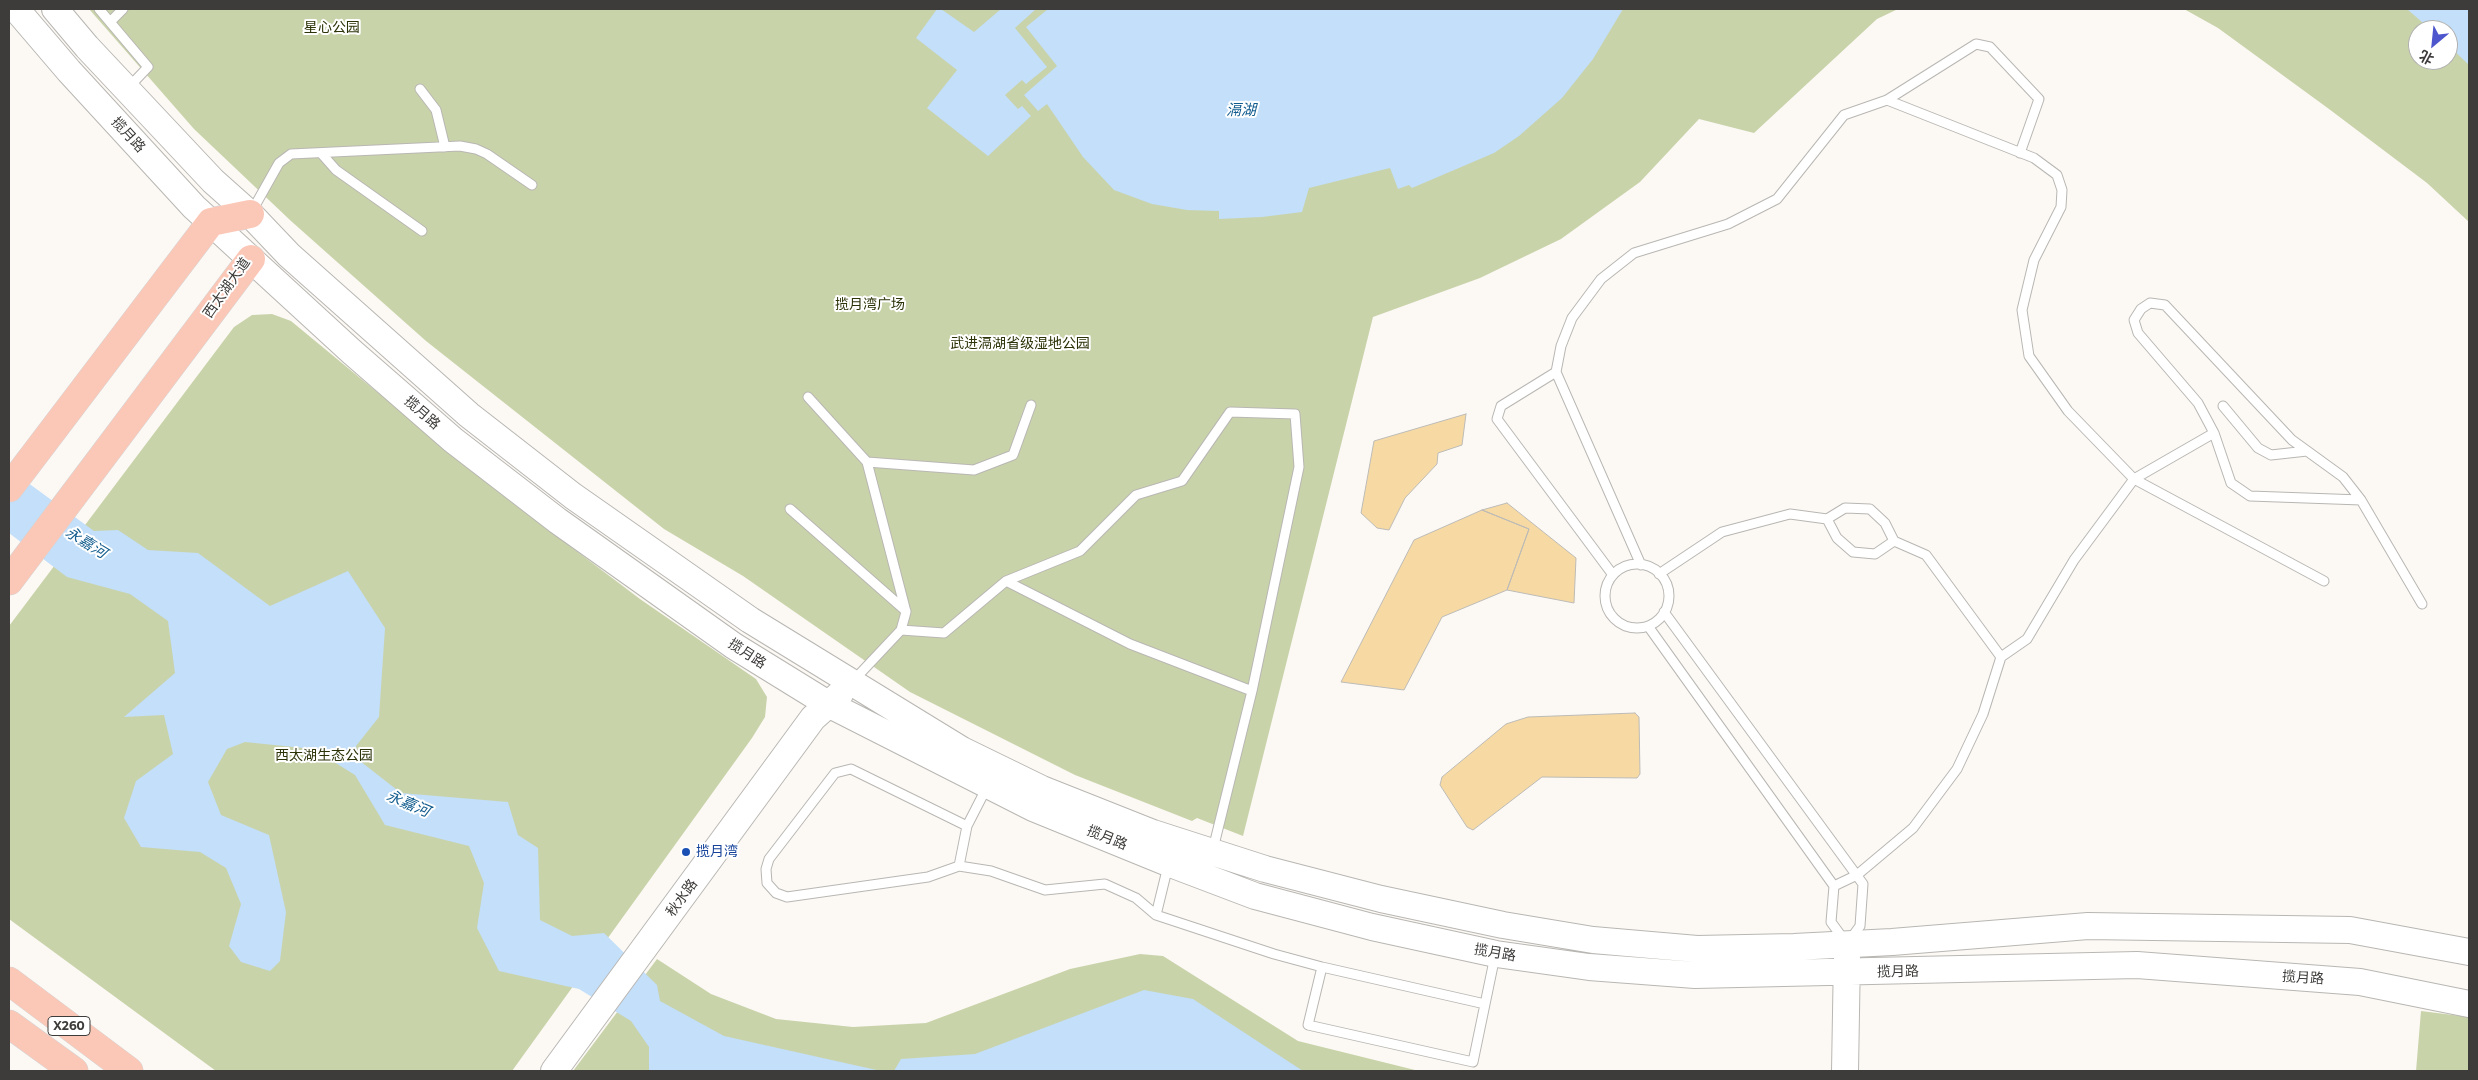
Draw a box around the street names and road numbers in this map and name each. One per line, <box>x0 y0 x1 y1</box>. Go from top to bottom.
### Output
street label: 揽月路 <box>108 114 148 156</box>
street label: 西太湖大道 <box>200 255 254 321</box>
street label: 揽月路 <box>401 393 443 433</box>
street label: 揽月路 <box>725 636 769 672</box>
street label: 揽月路 <box>1084 822 1130 854</box>
street label: 秋水路 <box>663 876 701 920</box>
street label: 揽月路 <box>1473 941 1517 965</box>
street label: 揽月路 <box>1877 963 1919 981</box>
street label: 揽月路 <box>2281 968 2325 988</box>
road number: X260 <box>48 1016 90 1036</box>

